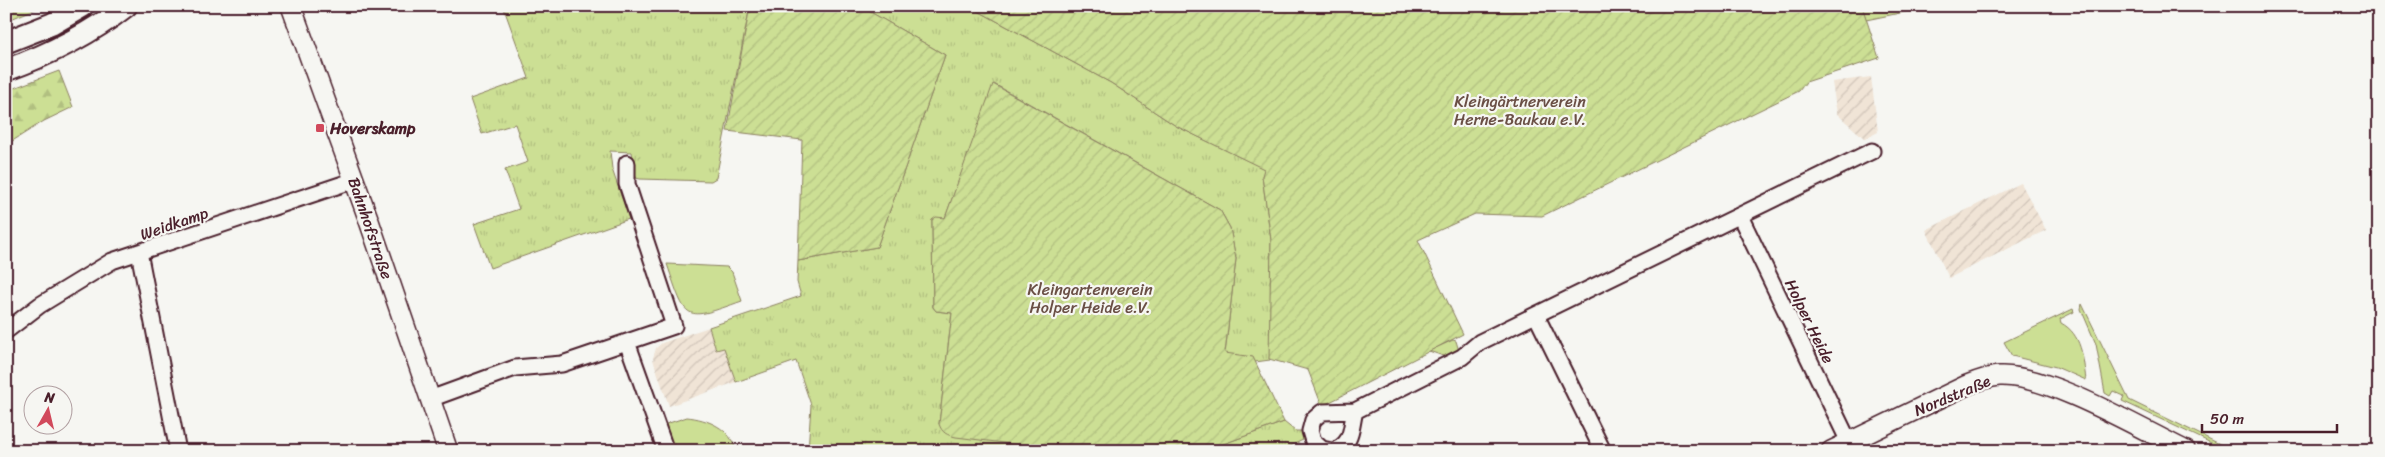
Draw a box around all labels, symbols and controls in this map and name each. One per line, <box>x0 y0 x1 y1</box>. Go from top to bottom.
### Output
park label: Kleingärtnerverein Herne-Baukau e.V. <box>1454 87 1586 134</box>
place label: Hoverskamp <box>329 114 416 143</box>
marker: Hoverskamp <box>314 122 326 134</box>
street label: Bahnhofstraße <box>339 173 402 283</box>
street label: Weidkamp <box>136 198 213 249</box>
street label: Holper Heide <box>1776 274 1843 369</box>
park label: Kleingartenverein Holper Heide e.V. <box>1027 275 1153 322</box>
street label: Nordstraße <box>1909 366 1995 425</box>
north arrow <box>22 384 72 434</box>
text: N <box>42 384 57 411</box>
scale bar <box>2202 402 2338 434</box>
text: 50 m <box>2210 406 2245 432</box>

